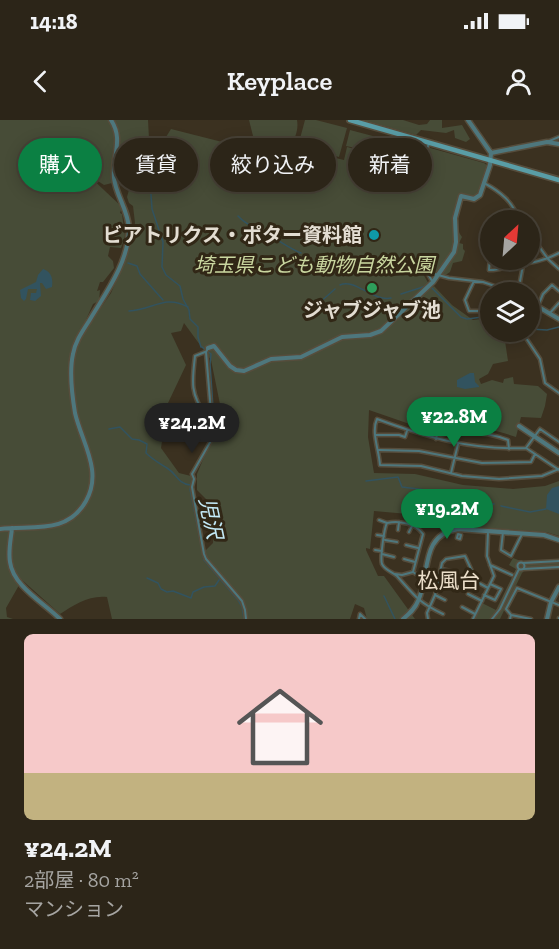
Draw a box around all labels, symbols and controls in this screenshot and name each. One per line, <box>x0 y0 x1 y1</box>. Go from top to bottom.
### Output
text: 14:18 <box>30 8 78 35</box>
icon: back <box>24 65 57 98</box>
text: Keyplace <box>227 65 332 97</box>
icon: person <box>502 65 535 98</box>
chip: 購入 <box>18 138 102 192</box>
chip: 賃貸 <box>114 138 198 192</box>
chip: 絞り込み <box>210 138 336 192</box>
chip: 新着 <box>348 138 432 192</box>
north arrow <box>480 210 540 270</box>
map controls <box>480 210 540 342</box>
place label: ビアトリクス・ポター資料館 <box>103 223 362 247</box>
marker: ビアトリクス・ポター資料館 <box>367 228 381 242</box>
park label: 埼玉県こども動物自然公園 <box>194 253 437 277</box>
marker: ジャブジャブ池 <box>365 281 379 295</box>
button: layers <box>480 282 540 342</box>
place label: ジャブジャブ池 <box>303 298 441 322</box>
pin: ¥22.8M <box>405 397 503 448</box>
pin: ¥24.2M <box>143 403 241 454</box>
text: ¥22.8M <box>421 404 487 428</box>
text: ¥24.2M <box>158 410 226 434</box>
pin: ¥19.2M <box>398 489 496 540</box>
water label: 児沢 <box>194 495 228 544</box>
text: ¥19.2M <box>415 496 479 520</box>
district label: 松風台 <box>418 568 481 593</box>
icon: home <box>226 673 334 781</box>
text: ¥24.2M <box>24 832 112 864</box>
text: 2部屋 · 80 m² <box>24 868 139 892</box>
text: マンション <box>24 897 124 921</box>

